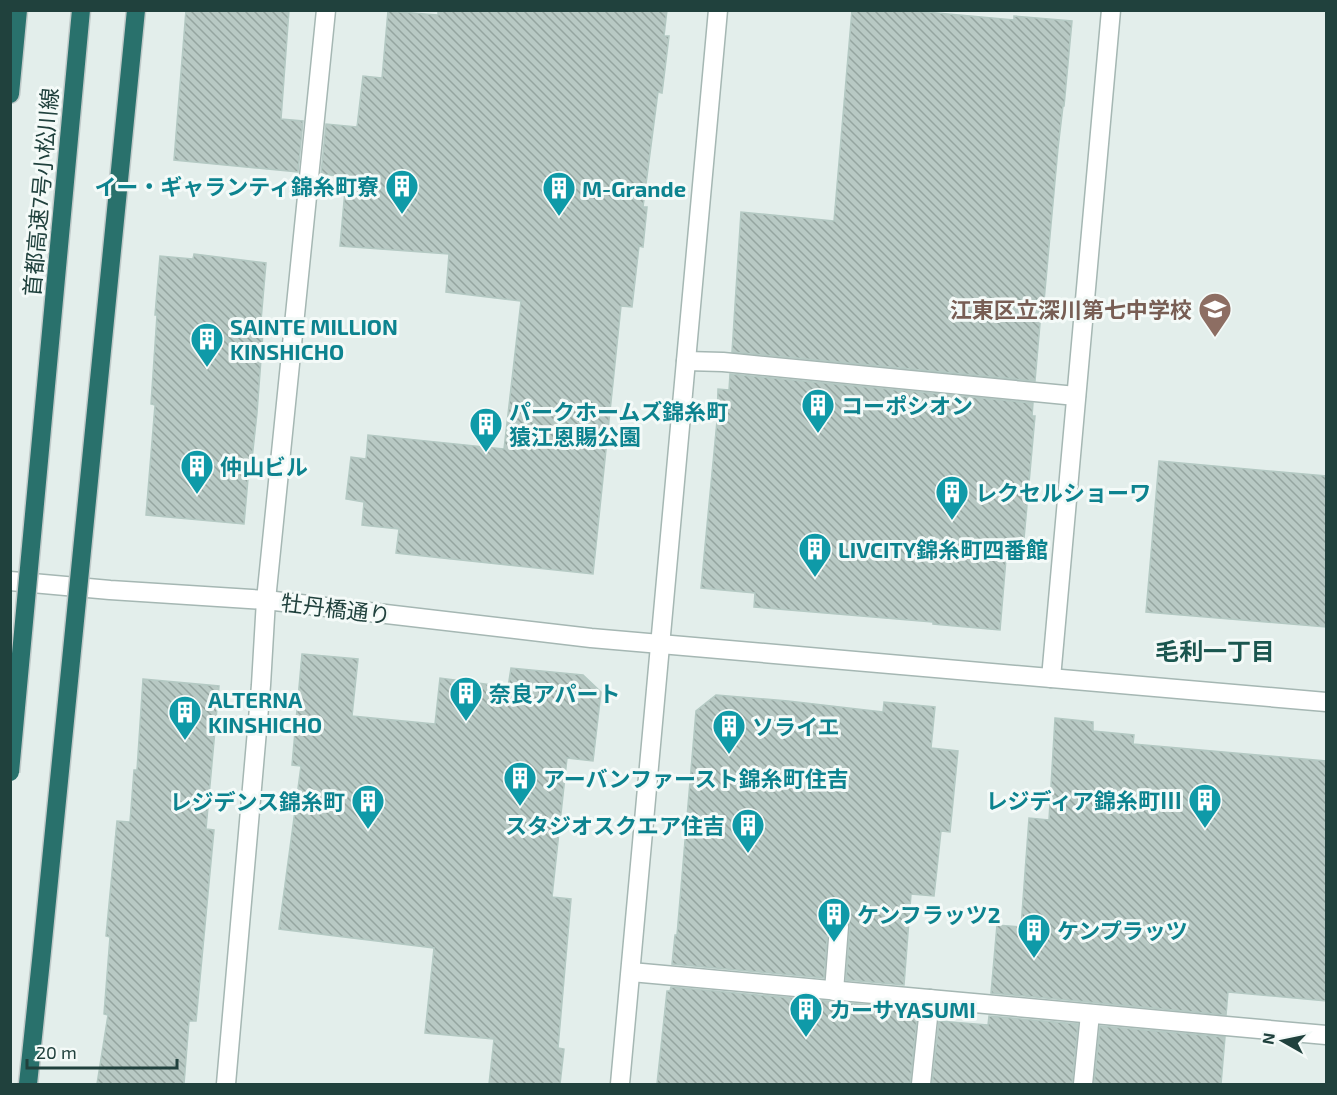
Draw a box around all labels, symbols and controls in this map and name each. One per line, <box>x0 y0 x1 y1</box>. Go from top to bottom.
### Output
street label: 首都高速7号小松川線 <box>18 87 62 297</box>
building icon: イー・ギャランティ錦糸町寮 <box>384 168 420 215</box>
building icon: M-Grande <box>541 170 577 217</box>
place label: イー・ギャランティ錦糸町寮 <box>94 173 379 199</box>
place label: M-Grande <box>582 175 686 201</box>
school or university icon: 江東区立深川第七中学校 <box>1197 291 1233 338</box>
place label: 江東区立深川第七中学校 <box>950 296 1192 322</box>
place label: SAINTE MILLION KINSHICHO <box>230 313 398 364</box>
building icon: SAINTE MILLION KINSHICHO <box>189 321 225 368</box>
building icon: コーポシオン <box>800 387 836 434</box>
place label: コーポシオン <box>841 392 973 418</box>
place label: パークホームズ錦糸町 猿江恩賜公園 <box>509 398 728 449</box>
building icon: パークホームズ錦糸町 猿江恩賜公園 <box>468 406 504 453</box>
building icon: 仲山ビル <box>179 448 215 495</box>
place label: 仲山ビル <box>220 453 308 479</box>
building icon: レクセルショーワ <box>934 474 970 521</box>
place label: レクセルショーワ <box>975 479 1151 505</box>
building icon: LIVCITY錦糸町四番館 <box>797 531 833 578</box>
place label: LIVCITY錦糸町四番館 <box>838 536 1048 562</box>
street label: 牡丹橋通り <box>280 588 392 628</box>
district label: 毛利一丁目 <box>1155 636 1275 665</box>
building icon: 奈良アパート <box>448 675 484 722</box>
place label: 奈良アパート <box>489 680 621 706</box>
place label: ALTERNA KINSHICHO <box>208 686 322 737</box>
building icon: ALTERNA KINSHICHO <box>167 694 203 741</box>
building icon: ソライエ <box>711 708 747 755</box>
place label: ソライエ <box>752 713 840 739</box>
building icon: アーバンファースト錦糸町住吉 <box>502 760 538 807</box>
place label: アーバンファースト錦糸町住吉 <box>543 765 849 791</box>
building icon: レジディア錦糸町Ⅲ <box>1187 782 1223 829</box>
building icon: レジデンス錦糸町 <box>350 783 386 830</box>
place label: レジディア錦糸町Ⅲ <box>986 787 1182 813</box>
place label: レジデンス錦糸町 <box>169 788 345 814</box>
building icon: スタジオスクエア住吉 <box>730 807 766 854</box>
place label: スタジオスクエア住吉 <box>505 812 725 838</box>
building icon: ケンフラッツ2 <box>816 896 852 943</box>
place label: ケンフラッツ2 <box>857 901 1000 927</box>
building icon: ケンプラッツ <box>1016 912 1052 959</box>
place label: ケンプラッツ <box>1057 917 1188 943</box>
building icon: カーサYASUMI <box>788 991 824 1038</box>
place label: カーサYASUMI <box>829 996 976 1022</box>
north arrow <box>1253 1011 1313 1071</box>
text: N <box>1257 1031 1278 1046</box>
scale bar <box>27 1032 177 1070</box>
text: 20 m <box>36 1041 77 1063</box>

